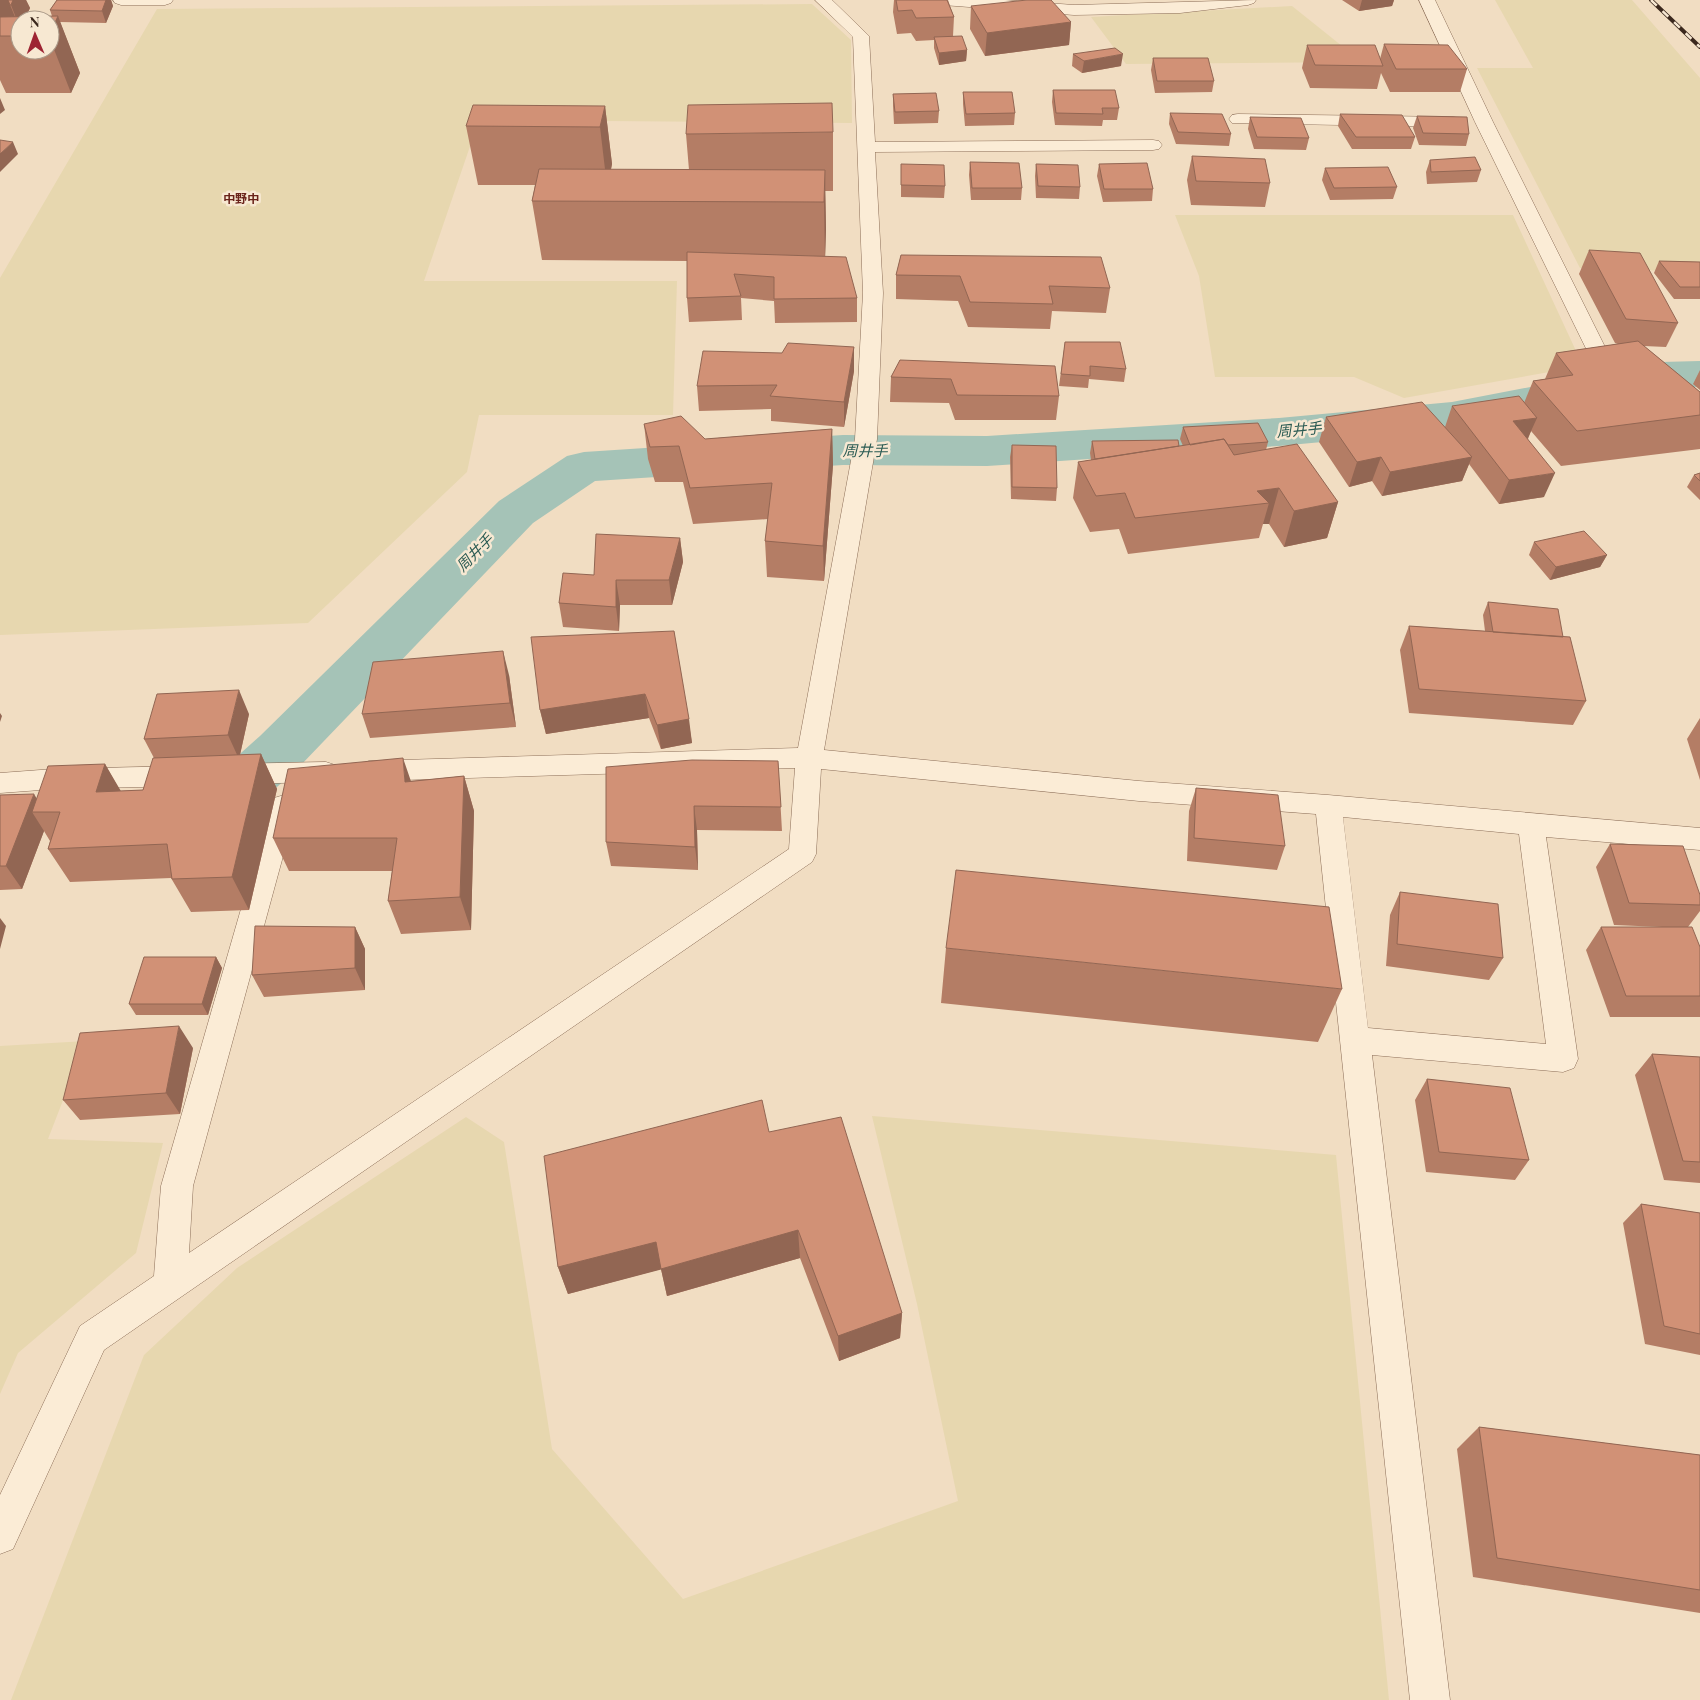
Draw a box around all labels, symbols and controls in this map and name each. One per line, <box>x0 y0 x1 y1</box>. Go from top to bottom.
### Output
north arrow <box>10 10 60 60</box>
text: N <box>29 12 40 31</box>
district label: 中野中 <box>223 190 259 206</box>
water label: 周井手 <box>1276 417 1323 441</box>
water label: 周井手 <box>842 440 888 460</box>
water label: 周井手 <box>451 529 498 575</box>

